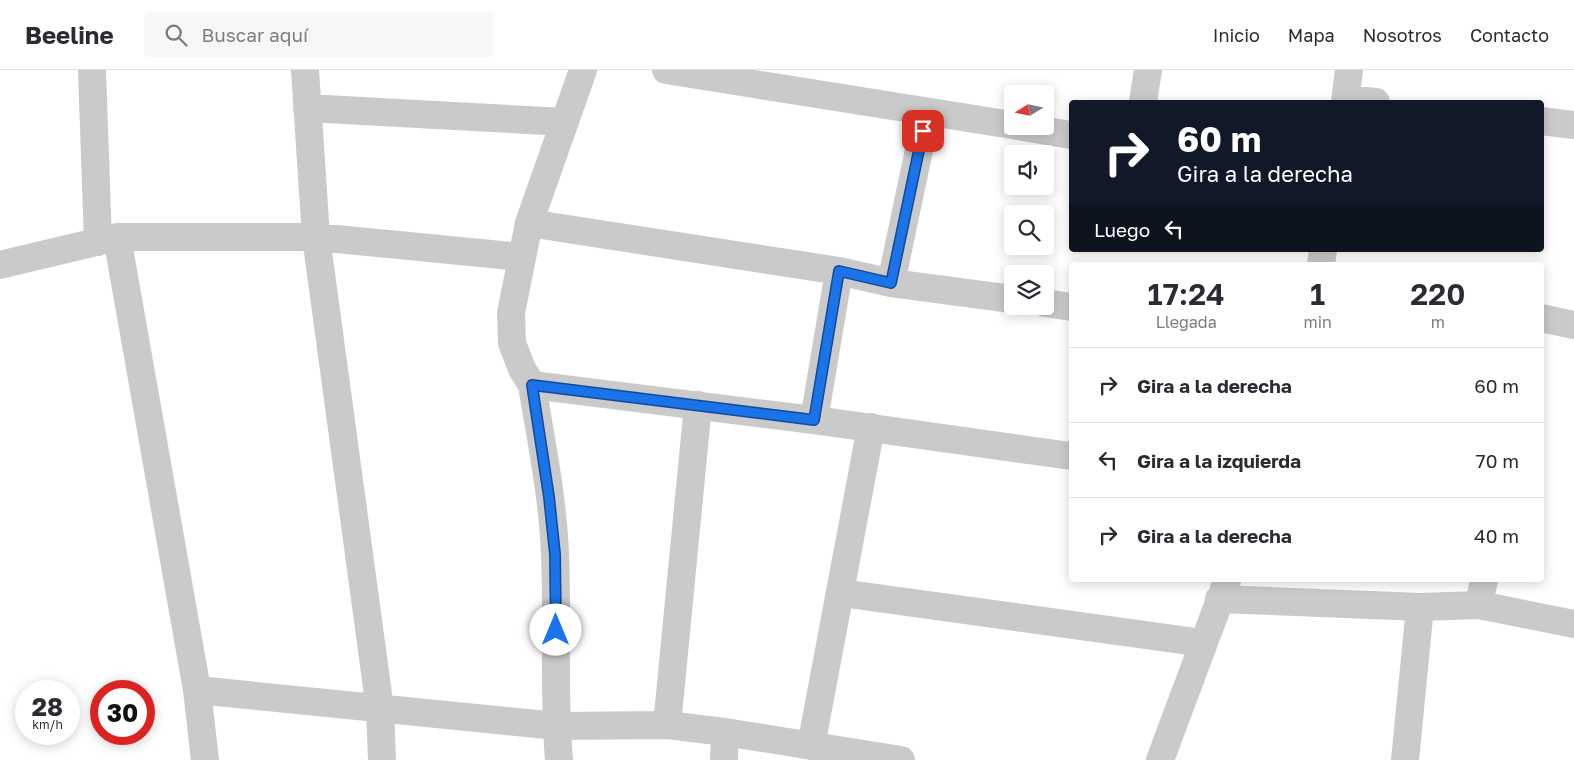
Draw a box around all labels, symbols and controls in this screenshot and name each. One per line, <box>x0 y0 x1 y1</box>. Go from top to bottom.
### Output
search box <box>144 12 494 57</box>
text: Beeline <box>25 20 114 49</box>
icon: search <box>162 21 190 49</box>
text: Buscar aquí <box>202 23 308 46</box>
text: Inicio <box>1213 24 1260 46</box>
text: Mapa <box>1288 24 1335 46</box>
text: Nosotros <box>1363 24 1442 46</box>
text: Contacto <box>1470 24 1549 46</box>
north arrow <box>1004 85 1054 135</box>
map controls <box>1004 85 1054 315</box>
pin <box>902 110 944 152</box>
icon: arrive <box>909 117 937 145</box>
text: 60 m <box>1177 118 1261 160</box>
icon: right <box>1094 120 1159 185</box>
button: sound <box>1004 145 1054 195</box>
text: Gira a la derecha <box>1177 160 1353 187</box>
button: search <box>1004 205 1054 255</box>
icon: left <box>1160 215 1188 243</box>
text: Luego <box>1094 218 1150 241</box>
button: layers <box>1004 265 1054 315</box>
text: 17:24 <box>1148 276 1225 312</box>
text: 1 <box>1310 276 1325 312</box>
text: 220 <box>1410 276 1465 312</box>
text: Llegada <box>1156 312 1217 332</box>
text: min <box>1304 312 1332 332</box>
text: m <box>1431 312 1445 332</box>
icon: right <box>1094 371 1122 399</box>
text: Gira a la derecha <box>1137 374 1292 397</box>
text: 60 m <box>1474 374 1519 397</box>
icon: left <box>1094 446 1122 474</box>
text: Gira a la izquierda <box>1137 449 1301 472</box>
text: 70 m <box>1476 449 1519 472</box>
icon: right <box>1094 521 1122 549</box>
text: Gira a la derecha <box>1137 524 1292 547</box>
text: 40 m <box>1474 524 1519 547</box>
position arrow <box>529 603 581 655</box>
speed limit sign: 30 <box>90 680 155 745</box>
text: 28 <box>32 691 63 722</box>
text: km/h <box>32 717 63 732</box>

